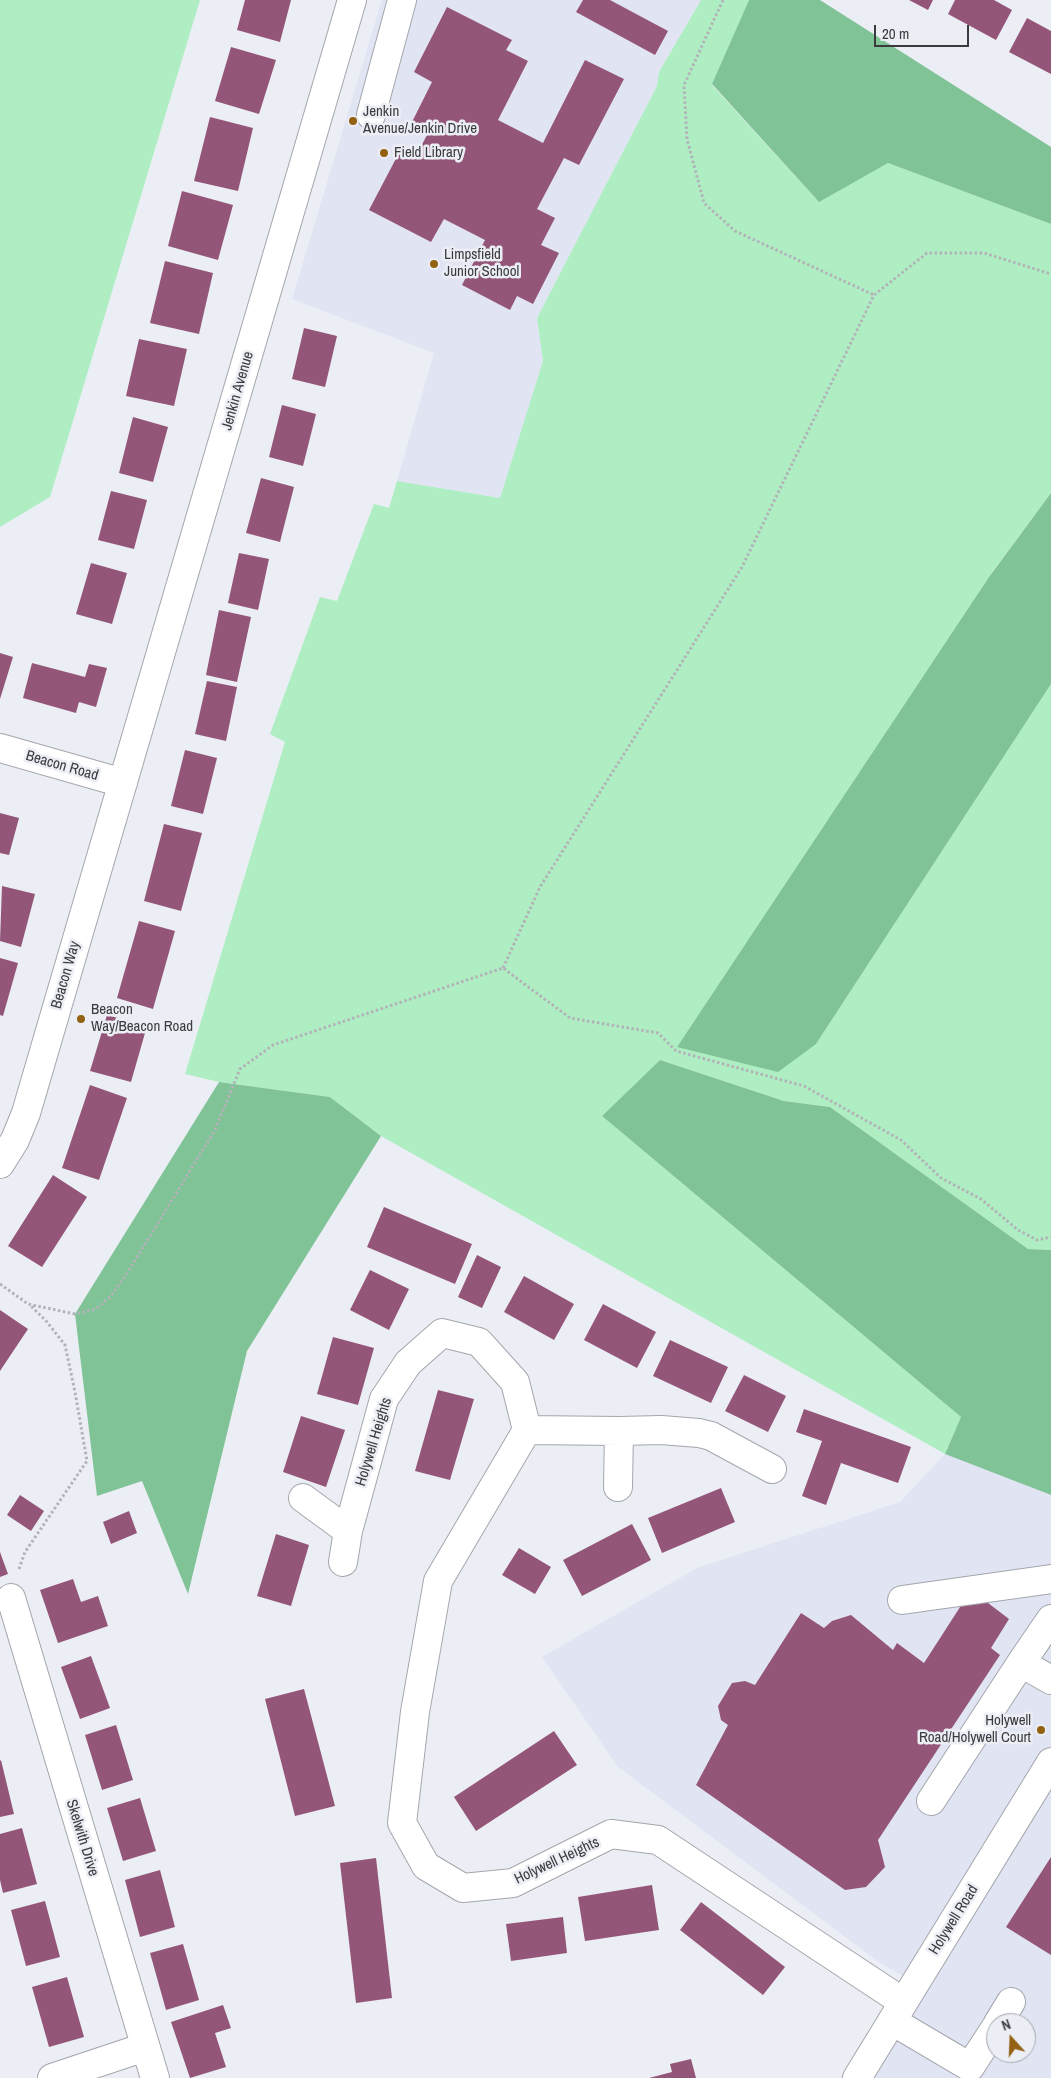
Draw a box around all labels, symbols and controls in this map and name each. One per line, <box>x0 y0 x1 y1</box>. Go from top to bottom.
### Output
scale bar <box>876 15 971 47</box>
text: 20 m <box>882 23 909 44</box>
place label: Jenkin Avenue/Jenkin Drive <box>363 103 477 138</box>
marker: Jenkin Avenue/Jenkin Drive <box>347 115 359 127</box>
place label: Field Library <box>394 144 463 162</box>
marker: Field Library <box>378 147 390 159</box>
place label: Limpsfield Junior School <box>444 246 519 281</box>
marker: Limpsfield Junior School <box>428 258 440 270</box>
street label: Jenkin Avenue <box>218 350 258 432</box>
street label: Beacon Road <box>24 747 100 785</box>
street label: Beacon Way <box>48 939 84 1011</box>
place label: Beacon Way/Beacon Road <box>91 1001 193 1036</box>
marker: Beacon Way/Beacon Road <box>75 1013 87 1025</box>
street label: Holywell Heights <box>352 1396 396 1488</box>
place label: Holywell Road/Holywell Court <box>919 1712 1031 1747</box>
marker: Holywell Road/Holywell Court <box>1035 1724 1047 1736</box>
street label: Skelwith Drive <box>62 1797 102 1879</box>
street label: Holywell Heights <box>512 1833 602 1889</box>
street label: Holywell Road <box>926 1882 982 1958</box>
north arrow <box>986 2013 1036 2063</box>
text: N <box>999 2015 1013 2035</box>

